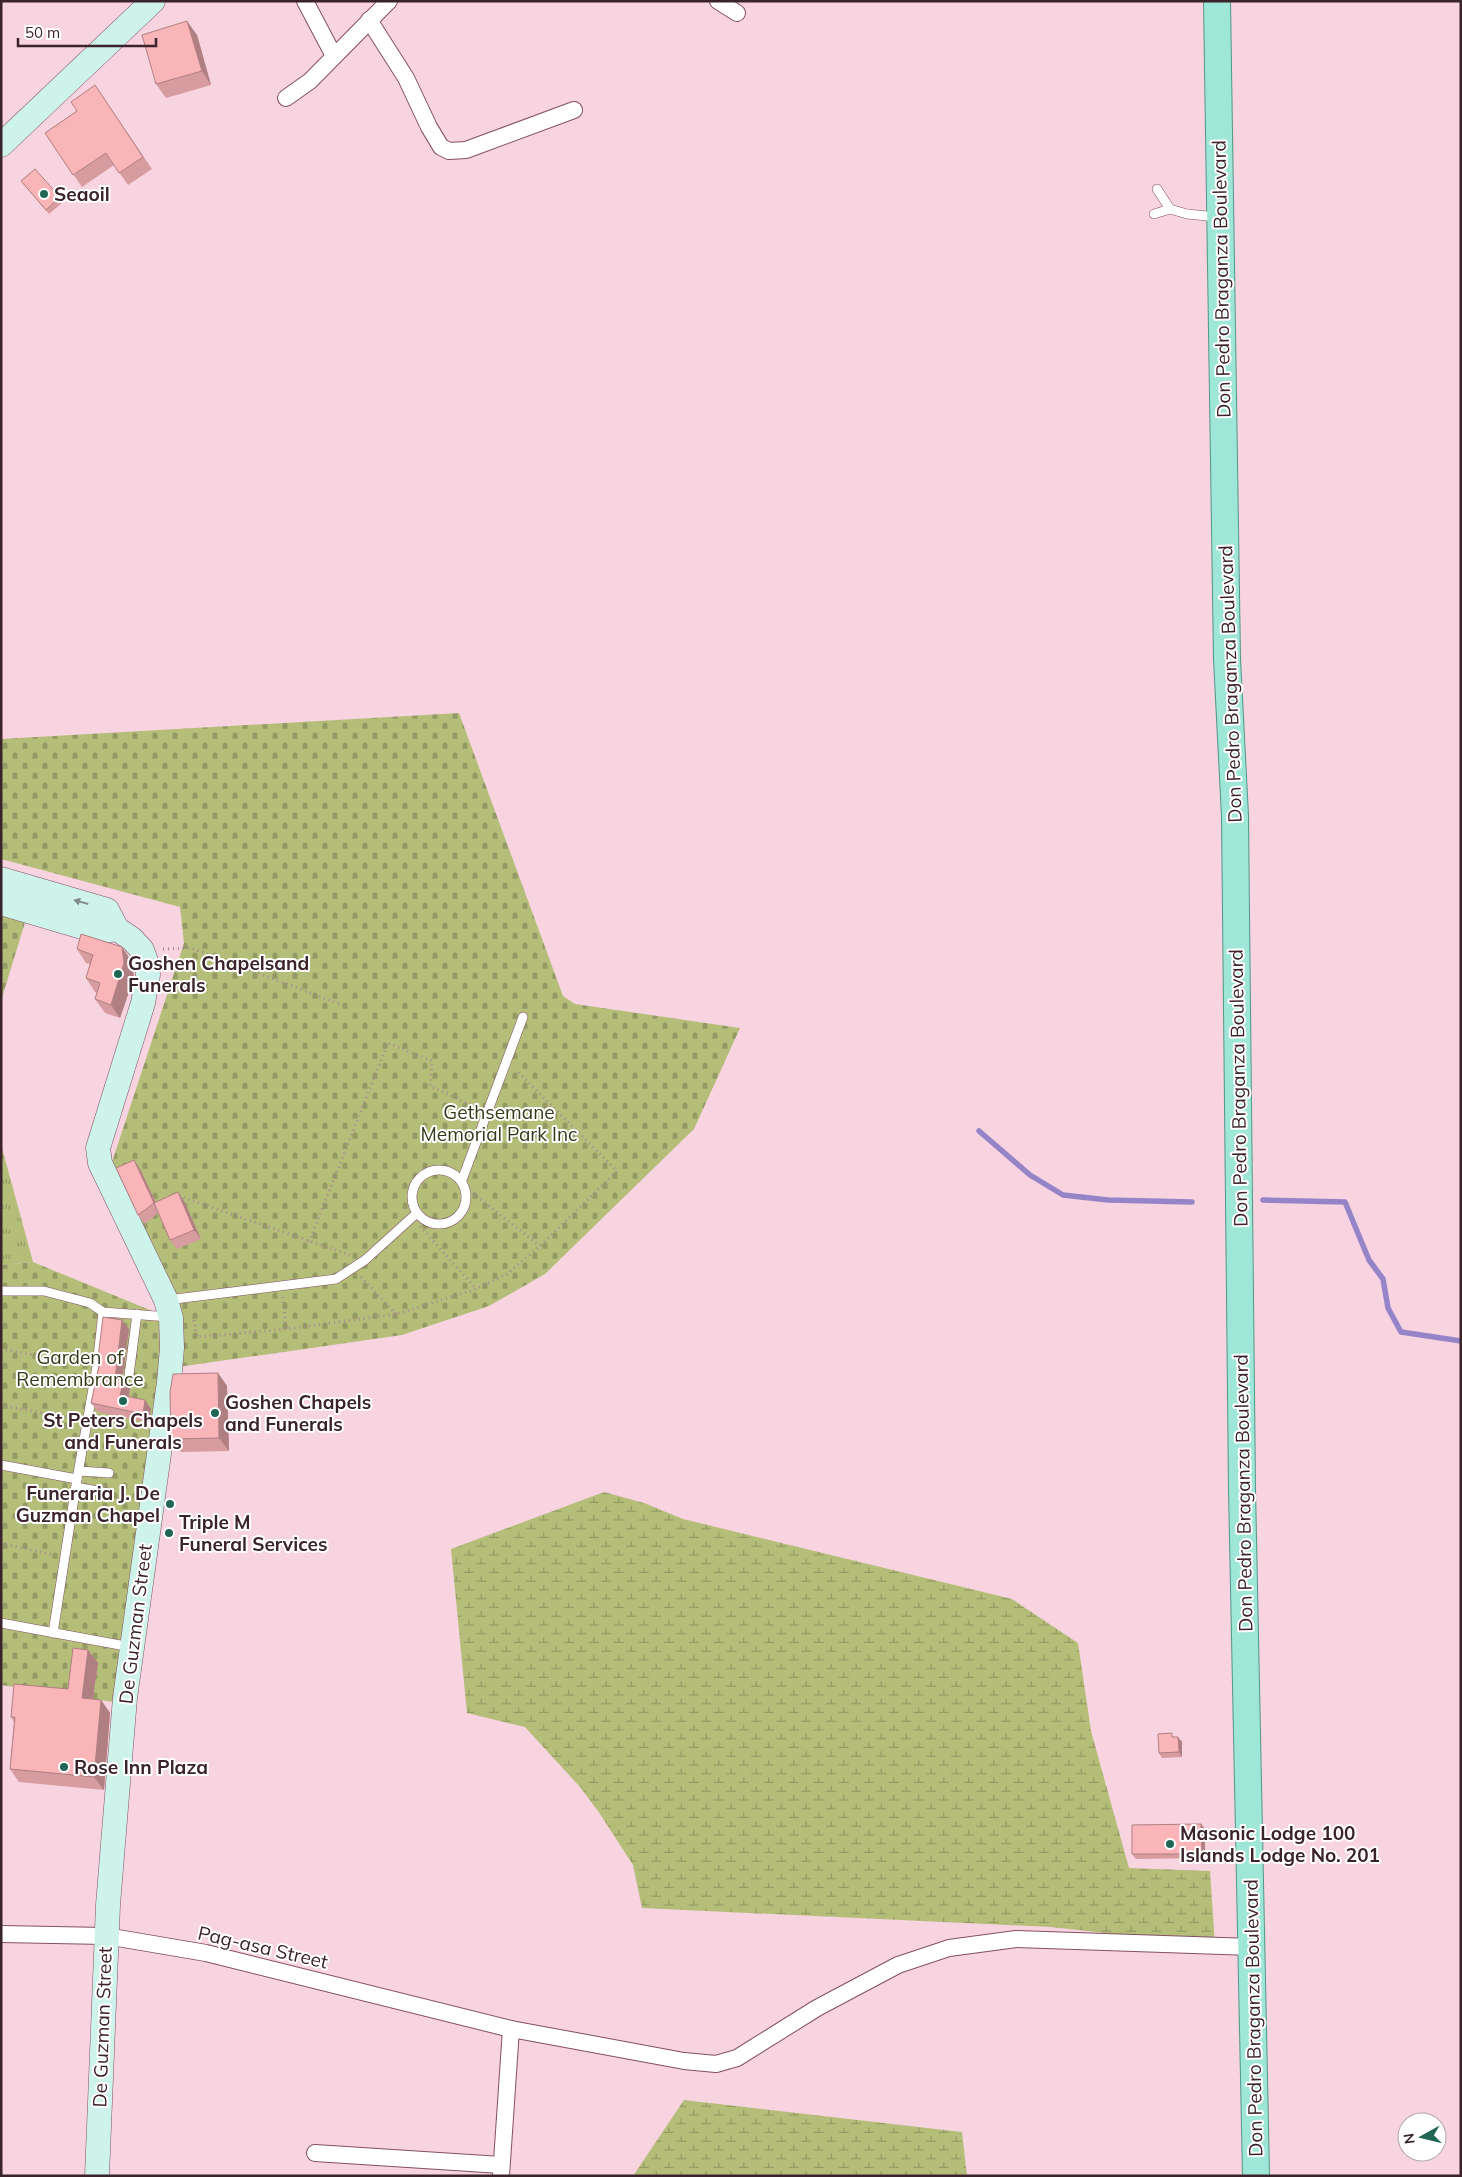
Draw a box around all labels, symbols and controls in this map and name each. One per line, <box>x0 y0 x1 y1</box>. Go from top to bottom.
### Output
scale bar <box>18 15 155 47</box>
text: 50 m <box>25 23 60 42</box>
street label: Don Pedro Braganza Boulevard <box>1207 140 1235 418</box>
place label: Seaoil <box>54 182 110 206</box>
marker: Seaoil <box>38 188 50 200</box>
street label: Don Pedro Braganza Boulevard <box>1213 545 1247 823</box>
one-way arrow <box>73 898 88 906</box>
street label: Don Pedro Braganza Boulevard <box>1224 949 1252 1227</box>
place label: Goshen Chapelsand Funerals <box>128 951 309 997</box>
marker: Goshen Chapelsand Funerals <box>112 968 124 980</box>
park label: Gethsemane Memorial Park Inc <box>421 1100 577 1146</box>
park label: Garden of Remembrance <box>16 1345 144 1391</box>
street label: Don Pedro Braganza Boulevard <box>1229 1354 1257 1632</box>
place label: Goshen Chapels and Funerals <box>225 1390 371 1436</box>
marker: St Peters Chapels and Funerals <box>117 1395 129 1407</box>
marker: Goshen Chapels and Funerals <box>209 1407 221 1419</box>
place label: St Peters Chapels and Funerals <box>43 1408 203 1454</box>
place label: Funeraria J. De Guzman Chapel <box>16 1481 160 1527</box>
marker: Funeraria J. De Guzman Chapel <box>164 1498 176 1510</box>
place label: Triple M Funeral Services <box>179 1510 327 1556</box>
marker: Triple M Funeral Services <box>163 1527 175 1539</box>
street label: De Guzman Street <box>113 1542 157 1705</box>
place label: Rose Inn Plaza <box>74 1755 208 1779</box>
marker: Rose Inn Plaza <box>58 1761 70 1773</box>
place label: Masonic Lodge 100 Islands Lodge No. 201 <box>1180 1821 1380 1867</box>
marker: Masonic Lodge 100 Islands Lodge No. 201 <box>1164 1838 1176 1850</box>
street label: Don Pedro Braganza Boulevard <box>1239 1879 1267 2157</box>
street label: Pag-asa Street <box>196 1920 331 1974</box>
street label: De Guzman Street <box>87 1946 117 2108</box>
north arrow <box>1397 2112 1447 2162</box>
text: N <box>1399 2132 1419 2145</box>

